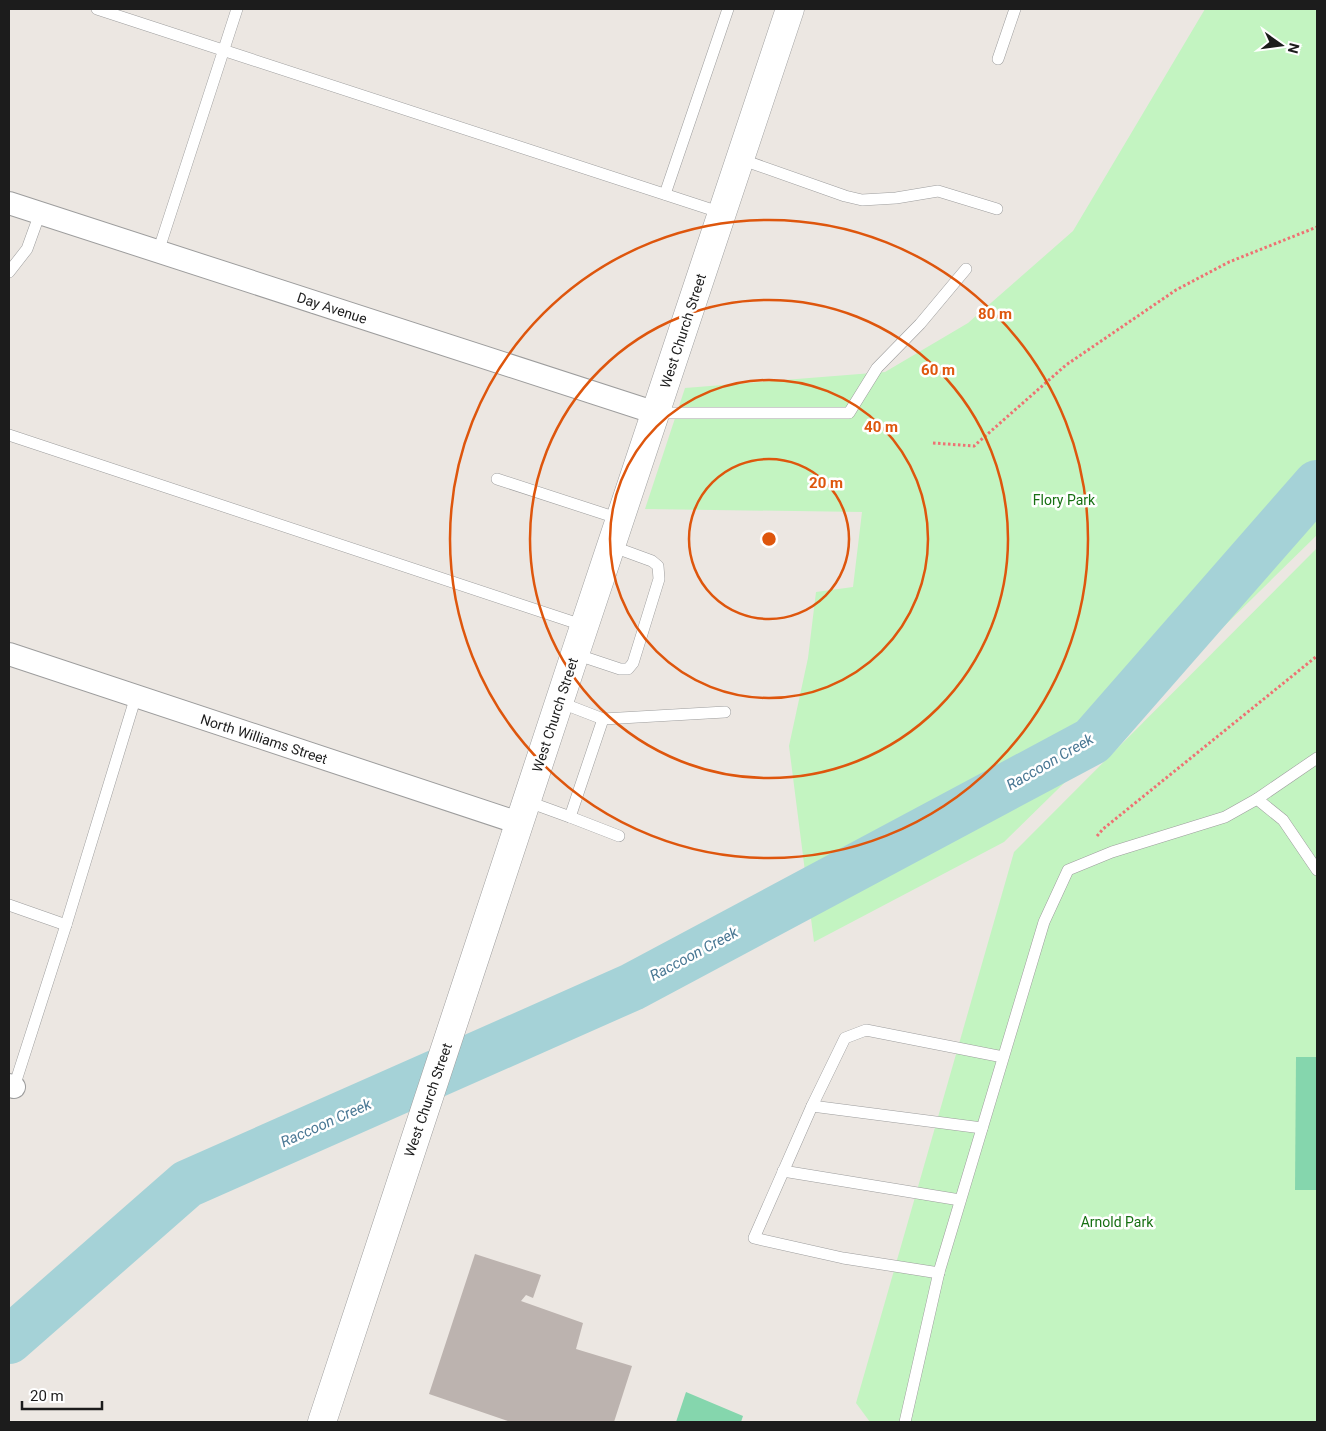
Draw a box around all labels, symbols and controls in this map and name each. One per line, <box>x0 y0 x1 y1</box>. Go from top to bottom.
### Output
north arrow <box>1256 20 1306 70</box>
text: N <box>1285 41 1303 55</box>
street label: West Church Street <box>657 271 709 390</box>
street label: Day Avenue <box>295 289 369 327</box>
text: 80 m <box>978 305 1012 323</box>
text: 60 m <box>921 361 955 379</box>
text: 40 m <box>864 418 898 436</box>
text: 20 m <box>809 474 843 492</box>
park label: Flory Park <box>1033 492 1096 508</box>
centre of rings <box>760 530 778 548</box>
street label: West Church Street <box>529 655 581 774</box>
street label: North Williams Street <box>199 711 330 767</box>
water label: Raccoon Creek <box>1003 730 1097 794</box>
water label: Raccoon Creek <box>647 923 742 985</box>
street label: West Church Street <box>401 1040 455 1159</box>
water label: Raccoon Creek <box>278 1095 375 1151</box>
park label: Arnold Park <box>1081 1214 1154 1230</box>
scale bar <box>22 1378 102 1410</box>
text: 20 m <box>30 1387 64 1405</box>

